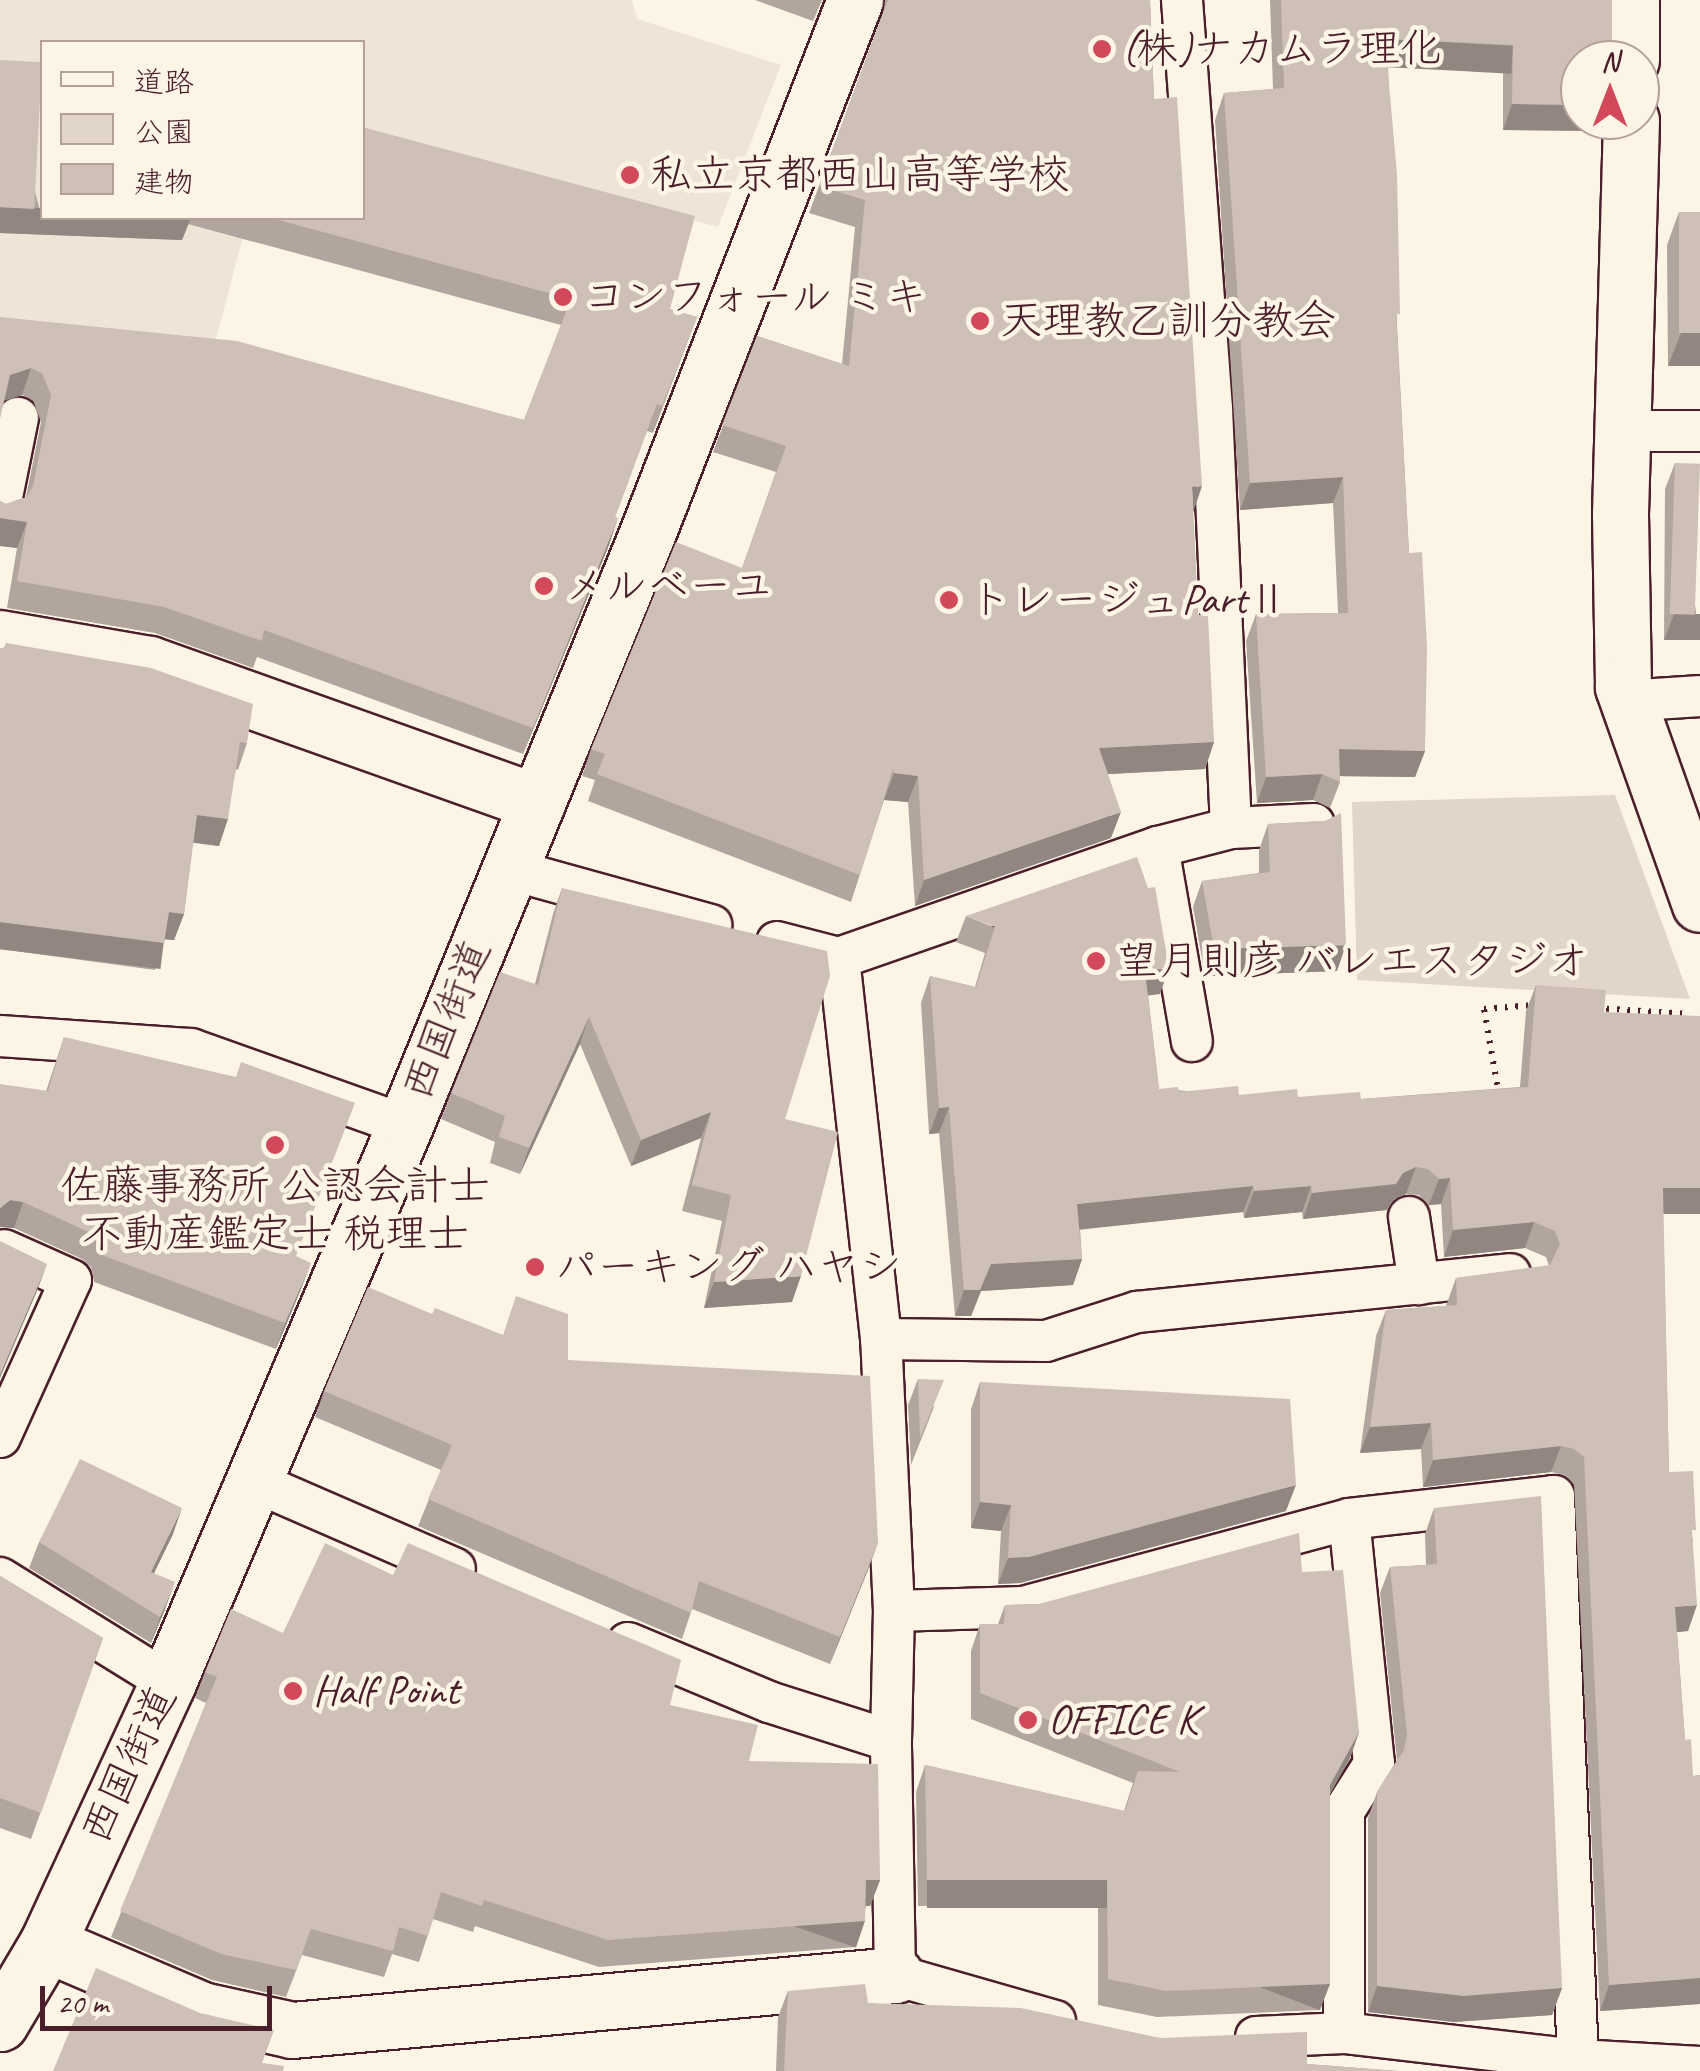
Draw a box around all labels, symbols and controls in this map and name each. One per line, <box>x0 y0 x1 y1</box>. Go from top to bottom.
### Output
place label: (株)ナカムラ理化 <box>1122 24 1444 74</box>
marker: (株)ナカムラ理化 <box>1091 38 1113 60</box>
legend <box>40 40 365 220</box>
north arrow <box>1560 40 1660 140</box>
text: N <box>1601 44 1619 79</box>
text: 道路 <box>134 63 194 101</box>
text: 公園 <box>134 113 194 151</box>
place label: 私立京都西山高等学校 <box>650 150 1070 200</box>
text: 建物 <box>134 163 194 201</box>
marker: 私立京都西山高等学校 <box>619 164 641 186</box>
place label: コンフォール ミキ <box>583 272 929 322</box>
marker: コンフォール ミキ <box>552 286 574 308</box>
place label: 天理教乙訓分教会 <box>1000 296 1336 346</box>
marker: 天理教乙訓分教会 <box>969 310 991 332</box>
place label: メルベーユ <box>564 561 774 611</box>
marker: メルベーユ <box>533 575 555 597</box>
place label: トレージュPartⅡ <box>969 575 1288 625</box>
marker: トレージュPartⅡ <box>938 589 960 611</box>
street label: 西国街道 <box>392 933 502 1107</box>
place label: 望月則彦 バレエスタジオ <box>1116 936 1588 986</box>
marker: 望月則彦 バレエスタジオ <box>1085 950 1107 972</box>
marker: 佐藤事務所 公認会計士 不動産鑑定士 税理士 <box>264 1134 286 1156</box>
place label: 佐藤事務所 公認会計士 不動産鑑定士 税理士 <box>60 1161 490 1260</box>
place label: パーキング ハヤシ <box>555 1242 901 1292</box>
marker: パーキング ハヤシ <box>524 1256 546 1278</box>
place label: Half Point <box>313 1666 458 1716</box>
street label: 西国街道 <box>71 1678 187 1852</box>
marker: Half Point <box>282 1680 304 1702</box>
place label: OFFICE K <box>1048 1695 1198 1745</box>
marker: OFFICE K <box>1017 1709 1039 1731</box>
scale bar <box>45 1966 278 2028</box>
text: 20 m <box>57 1984 108 2022</box>

